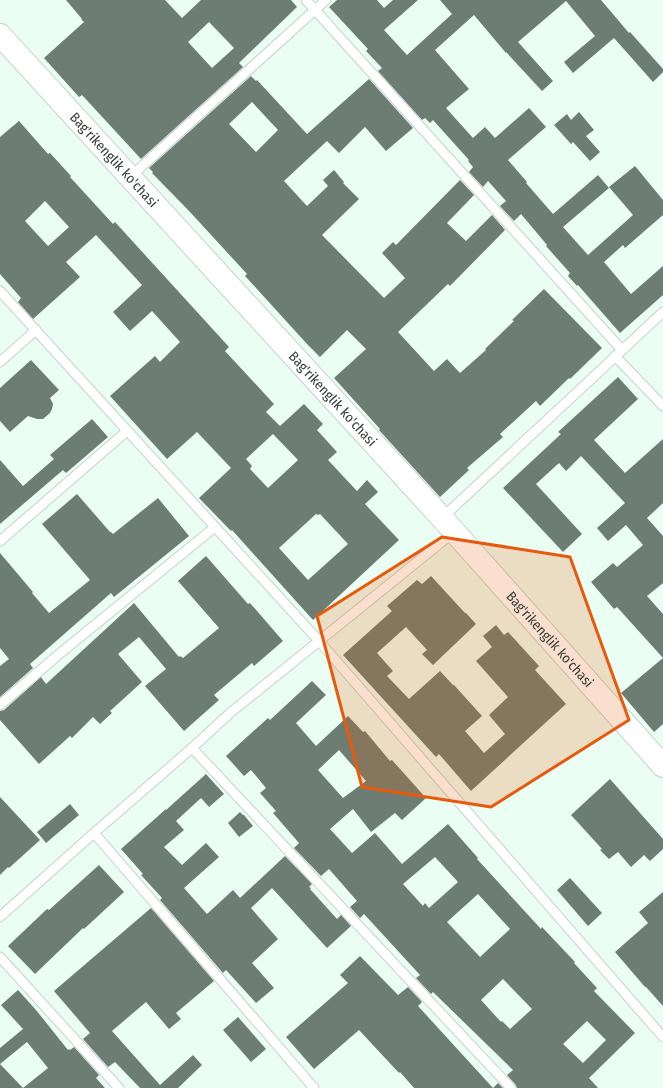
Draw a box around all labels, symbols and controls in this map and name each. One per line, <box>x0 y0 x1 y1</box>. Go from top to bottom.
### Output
street label: Bag'rikenglik ko'chasi <box>66 109 161 211</box>
street label: Bag'rikenglik ko'chasi <box>285 348 380 450</box>
street label: Bag'rikenglik ko'chasi <box>502 588 597 691</box>

